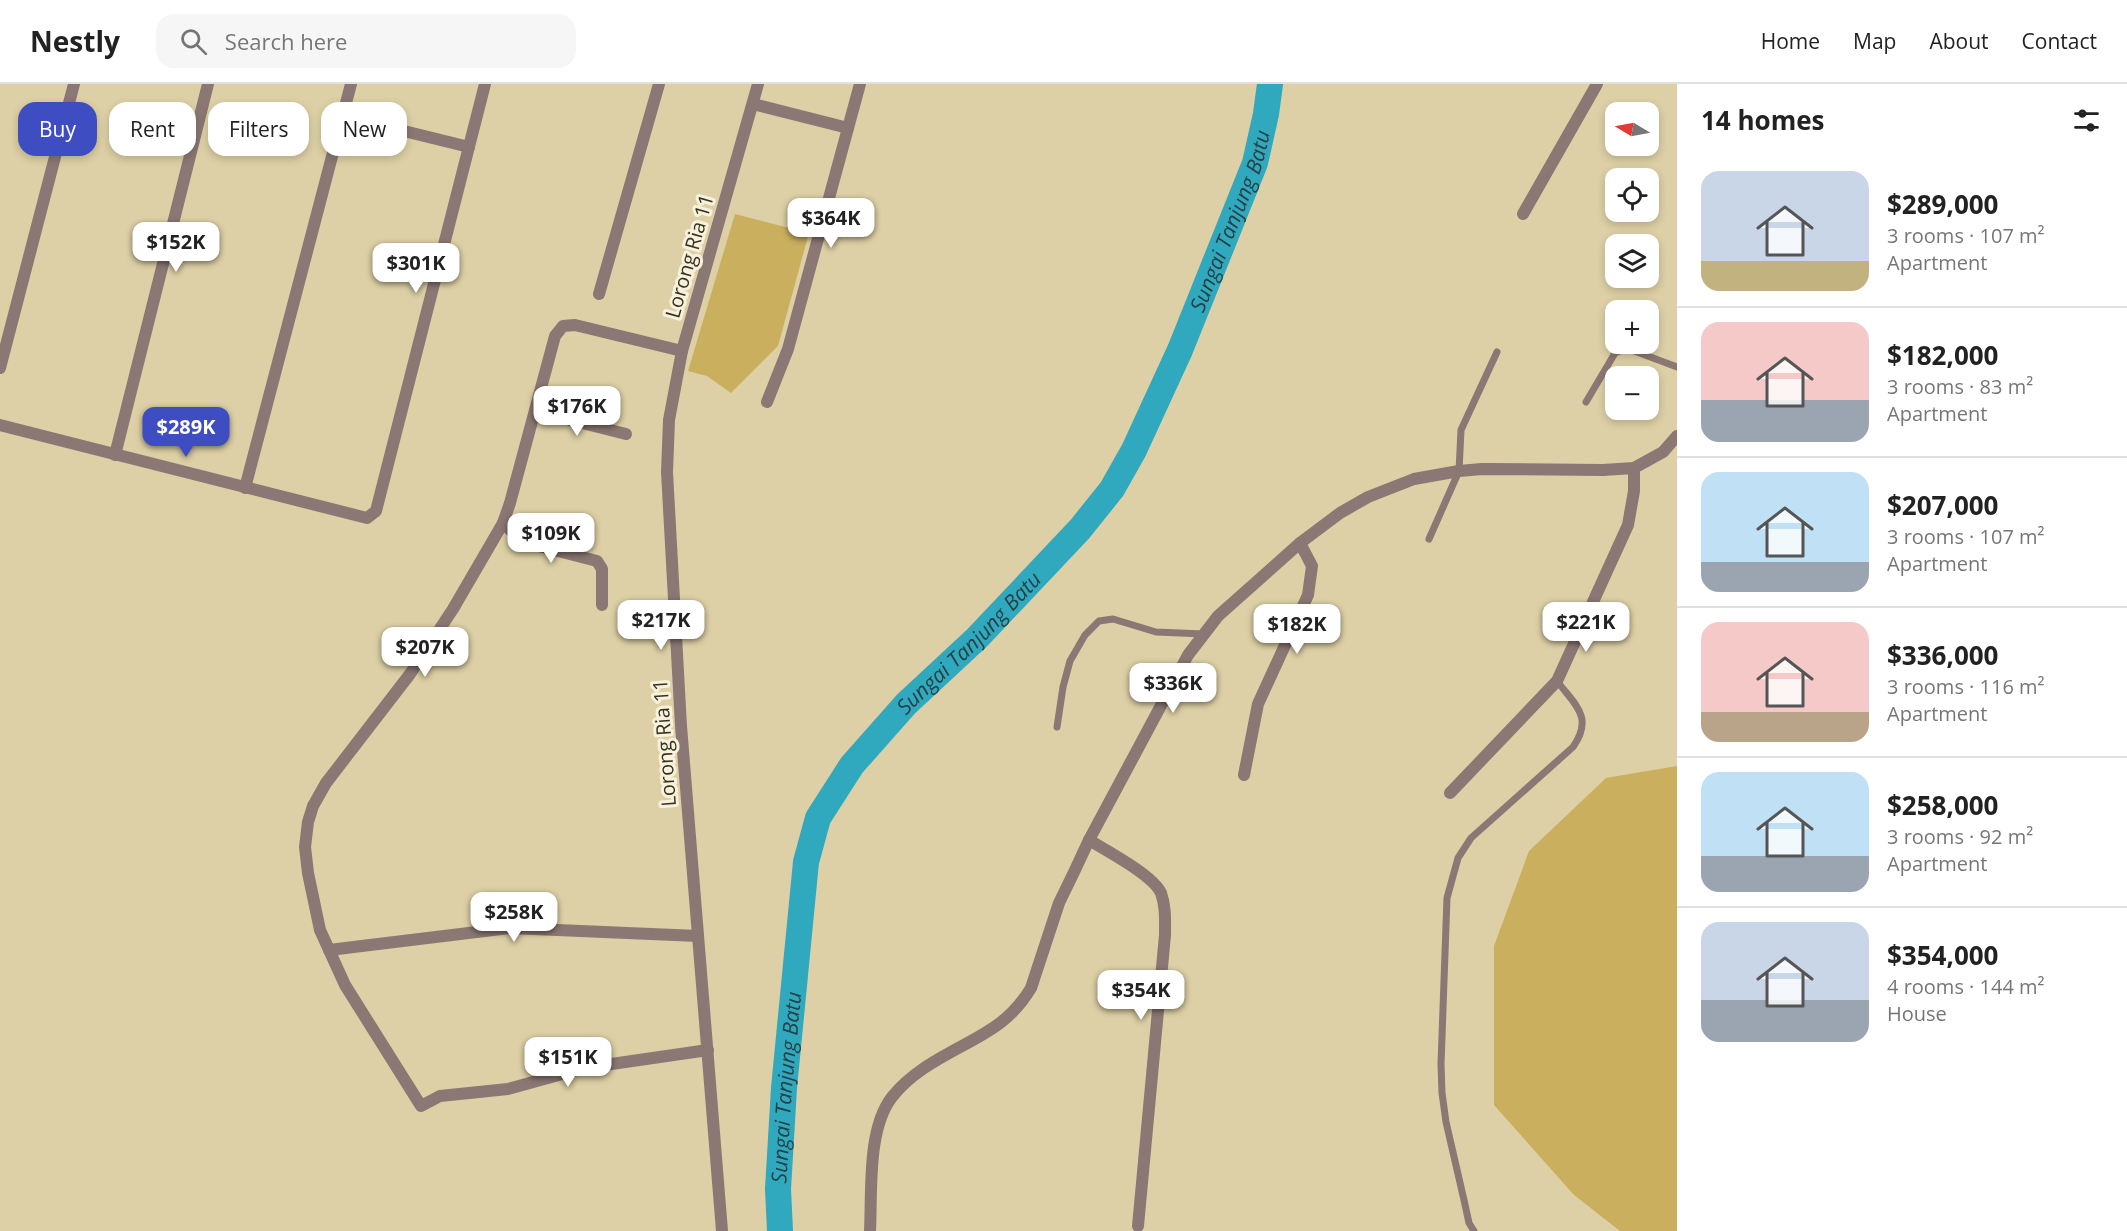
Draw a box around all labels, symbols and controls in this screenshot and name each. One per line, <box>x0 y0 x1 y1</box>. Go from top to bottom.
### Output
search box <box>156 14 576 68</box>
text: Nestly <box>30 22 120 60</box>
icon: search <box>177 25 210 58</box>
text: Search here <box>225 26 347 56</box>
text: Home <box>1761 27 1820 55</box>
text: Map <box>1853 27 1896 55</box>
text: About <box>1929 27 1989 55</box>
text: Contact <box>2022 27 2097 55</box>
chip: Buy <box>18 102 97 156</box>
chip: Rent <box>109 102 196 156</box>
chip: Filters <box>208 102 309 156</box>
chip: New <box>321 102 407 156</box>
north arrow <box>1605 102 1659 156</box>
map controls <box>1605 102 1659 420</box>
text: 14 homes <box>1701 102 1825 138</box>
icon: filters <box>2070 104 2103 137</box>
water label: Sungai Tanjung Batu <box>1183 127 1276 316</box>
button: locate <box>1605 168 1659 222</box>
text: $289,000 <box>1887 186 1998 222</box>
street label: Lorong Ria 11 <box>658 191 720 321</box>
icon: home <box>1749 195 1821 267</box>
pin: $364K <box>789 198 873 249</box>
text: $364K <box>801 204 861 231</box>
pin: $152K <box>134 222 218 273</box>
text: 3 rooms · 107 m² <box>1887 222 2045 249</box>
text: $152K <box>146 228 206 255</box>
button: layers <box>1605 234 1659 288</box>
pin: $301K <box>374 243 458 294</box>
text: $301K <box>386 249 446 276</box>
text: Apartment <box>1887 249 1987 276</box>
button: + <box>1605 300 1659 354</box>
text: $182,000 <box>1887 337 1998 373</box>
icon: home <box>1749 346 1821 418</box>
button: − <box>1605 366 1659 420</box>
text: 3 rooms · 83 m² <box>1887 373 2033 400</box>
pin: $176K <box>535 386 619 437</box>
text: $176K <box>547 392 607 419</box>
text: Apartment <box>1887 400 1987 427</box>
pin: $289K <box>144 407 228 458</box>
text: $289K <box>156 413 216 440</box>
text: $207,000 <box>1887 487 1998 523</box>
icon: home <box>1749 496 1821 568</box>
pin: $109K <box>509 513 593 564</box>
text: $109K <box>521 519 581 546</box>
text: 3 rooms · 107 m² <box>1887 523 2045 550</box>
text: Apartment <box>1887 550 1987 577</box>
water label: Sungai Tanjung Batu <box>890 565 1047 720</box>
pin: $217K <box>619 600 703 651</box>
pin: $221K <box>1544 602 1628 653</box>
pin: $182K <box>1255 604 1339 655</box>
text: $217K <box>631 606 691 633</box>
text: $221K <box>1556 608 1616 635</box>
text: $182K <box>1267 610 1327 637</box>
pin: $207K <box>383 627 467 678</box>
text: $207K <box>395 633 455 660</box>
text: $336,000 <box>1887 637 1998 673</box>
icon: home <box>1749 646 1821 718</box>
pin: $336K <box>1131 663 1215 714</box>
text: $336K <box>1143 669 1203 696</box>
text: 3 rooms · 116 m² <box>1887 673 2045 700</box>
street label: Lorong Ria 11 <box>646 678 682 808</box>
text: Apartment <box>1887 700 1987 727</box>
text: $258,000 <box>1887 787 1998 823</box>
icon: home <box>1749 796 1821 868</box>
text: 3 rooms · 92 m² <box>1887 823 2033 850</box>
text: Apartment <box>1887 850 1987 877</box>
pin: $258K <box>472 892 556 943</box>
text: $258K <box>484 898 544 925</box>
text: $354,000 <box>1887 937 1998 973</box>
icon: home <box>1749 946 1821 1018</box>
pin: $354K <box>1099 970 1183 1021</box>
text: 4 rooms · 144 m² <box>1887 973 2045 1000</box>
text: $354K <box>1111 976 1171 1003</box>
water label: Sungai Tanjung Batu <box>764 990 807 1184</box>
text: House <box>1887 1000 1947 1027</box>
pin: $151K <box>526 1037 610 1088</box>
text: $151K <box>538 1043 598 1070</box>

